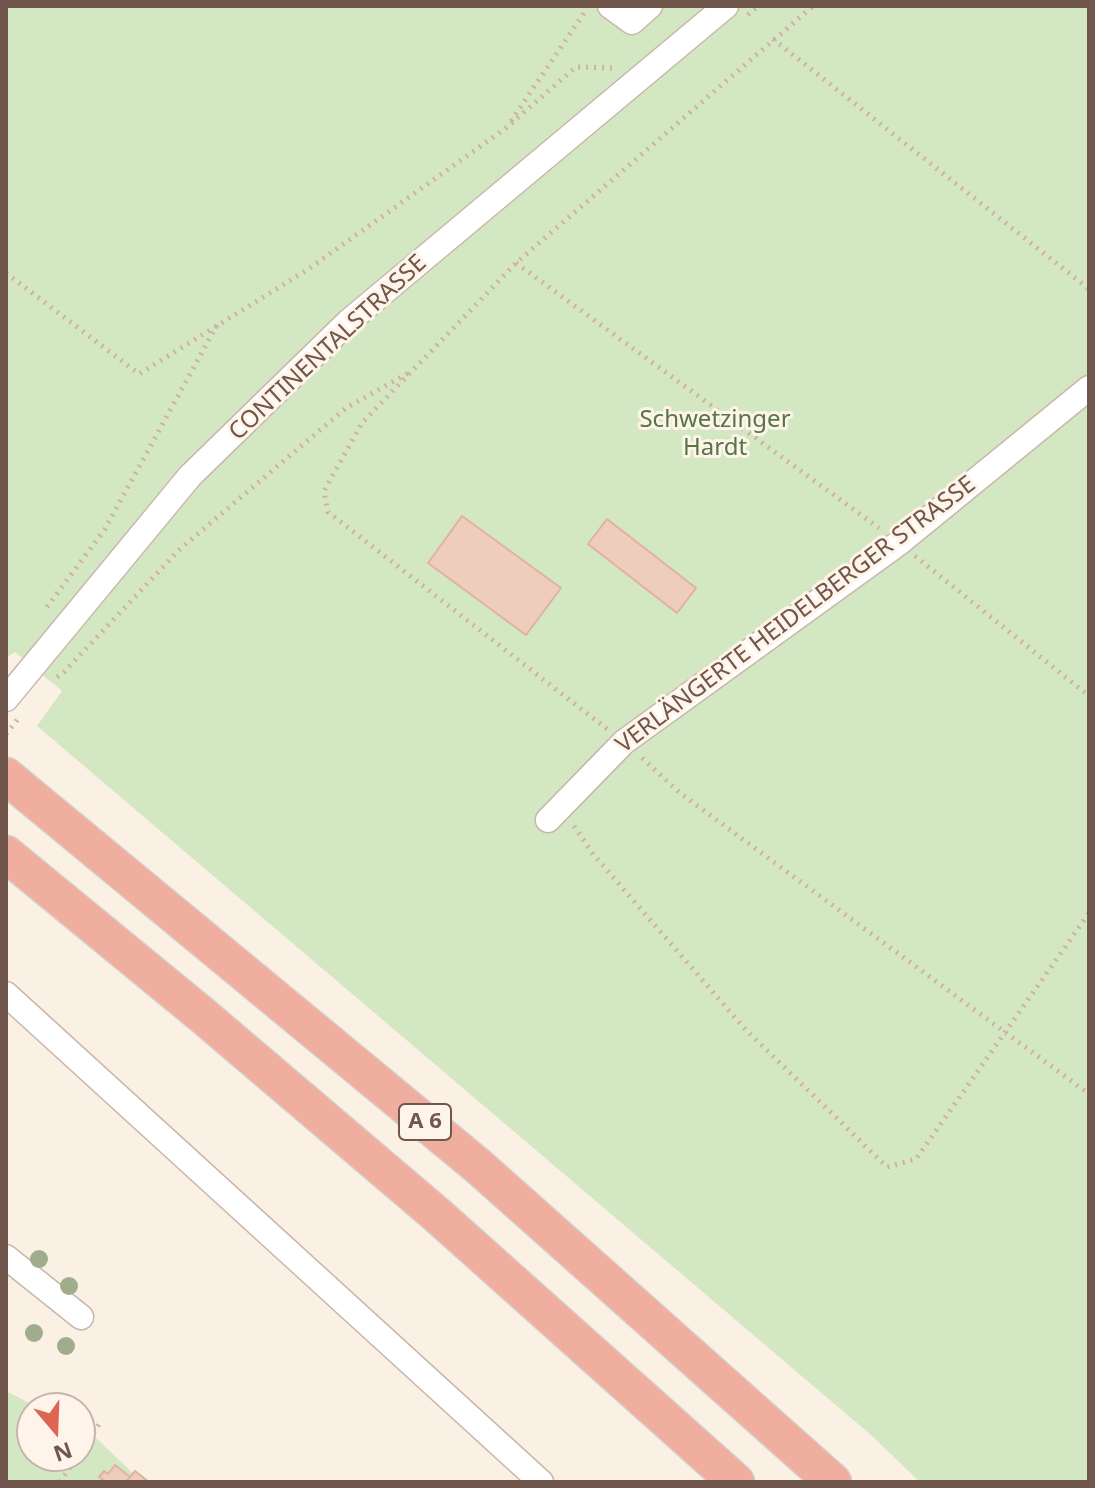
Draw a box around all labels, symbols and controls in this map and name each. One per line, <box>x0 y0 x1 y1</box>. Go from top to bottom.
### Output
street label: CONTINENTALSTRASSE <box>223 249 433 447</box>
park label: Schwetzinger Hardt <box>639 406 791 462</box>
street label: VERLÄNGERTE HEIDELBERGER STRASSE <box>611 470 981 760</box>
road number: A 6 <box>399 1104 451 1140</box>
north arrow <box>16 1392 96 1472</box>
text: N <box>50 1436 77 1470</box>

